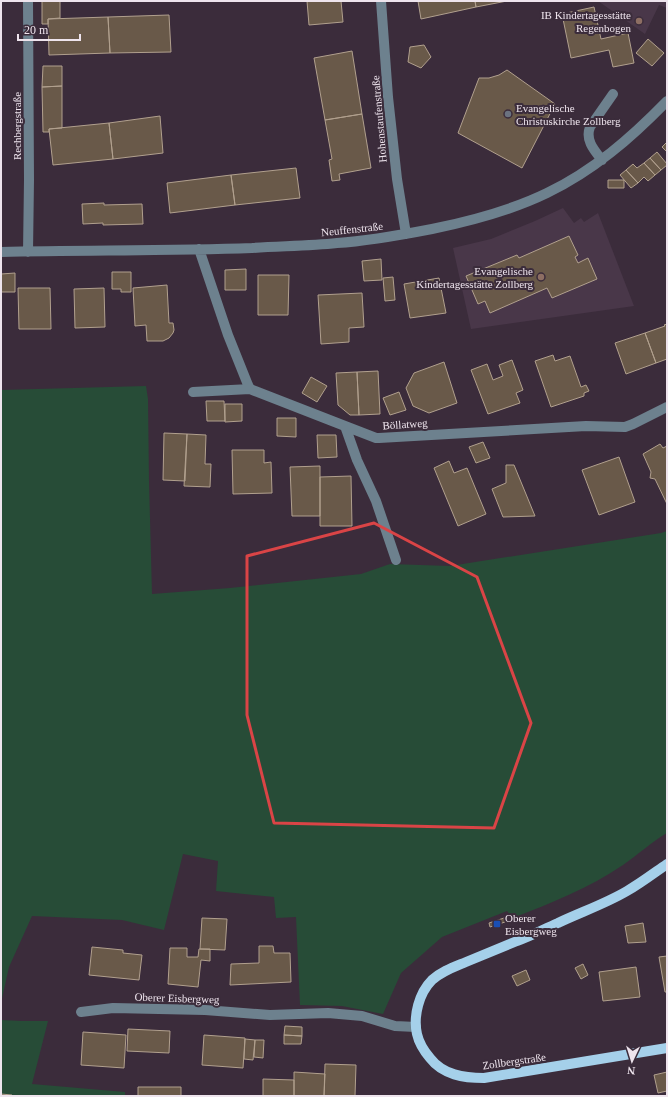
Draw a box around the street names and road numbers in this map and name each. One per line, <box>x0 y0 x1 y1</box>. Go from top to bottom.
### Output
street label: Hohenstaufenstraße <box>369 75 389 163</box>
street label: Rechbergstraße <box>11 92 23 160</box>
street label: Neuffenstraße <box>320 220 384 238</box>
street label: Böllatweg <box>382 416 428 432</box>
street label: Oberer Eisbergweg <box>134 991 220 1005</box>
street label: Zollbergstraße <box>481 1051 547 1071</box>

